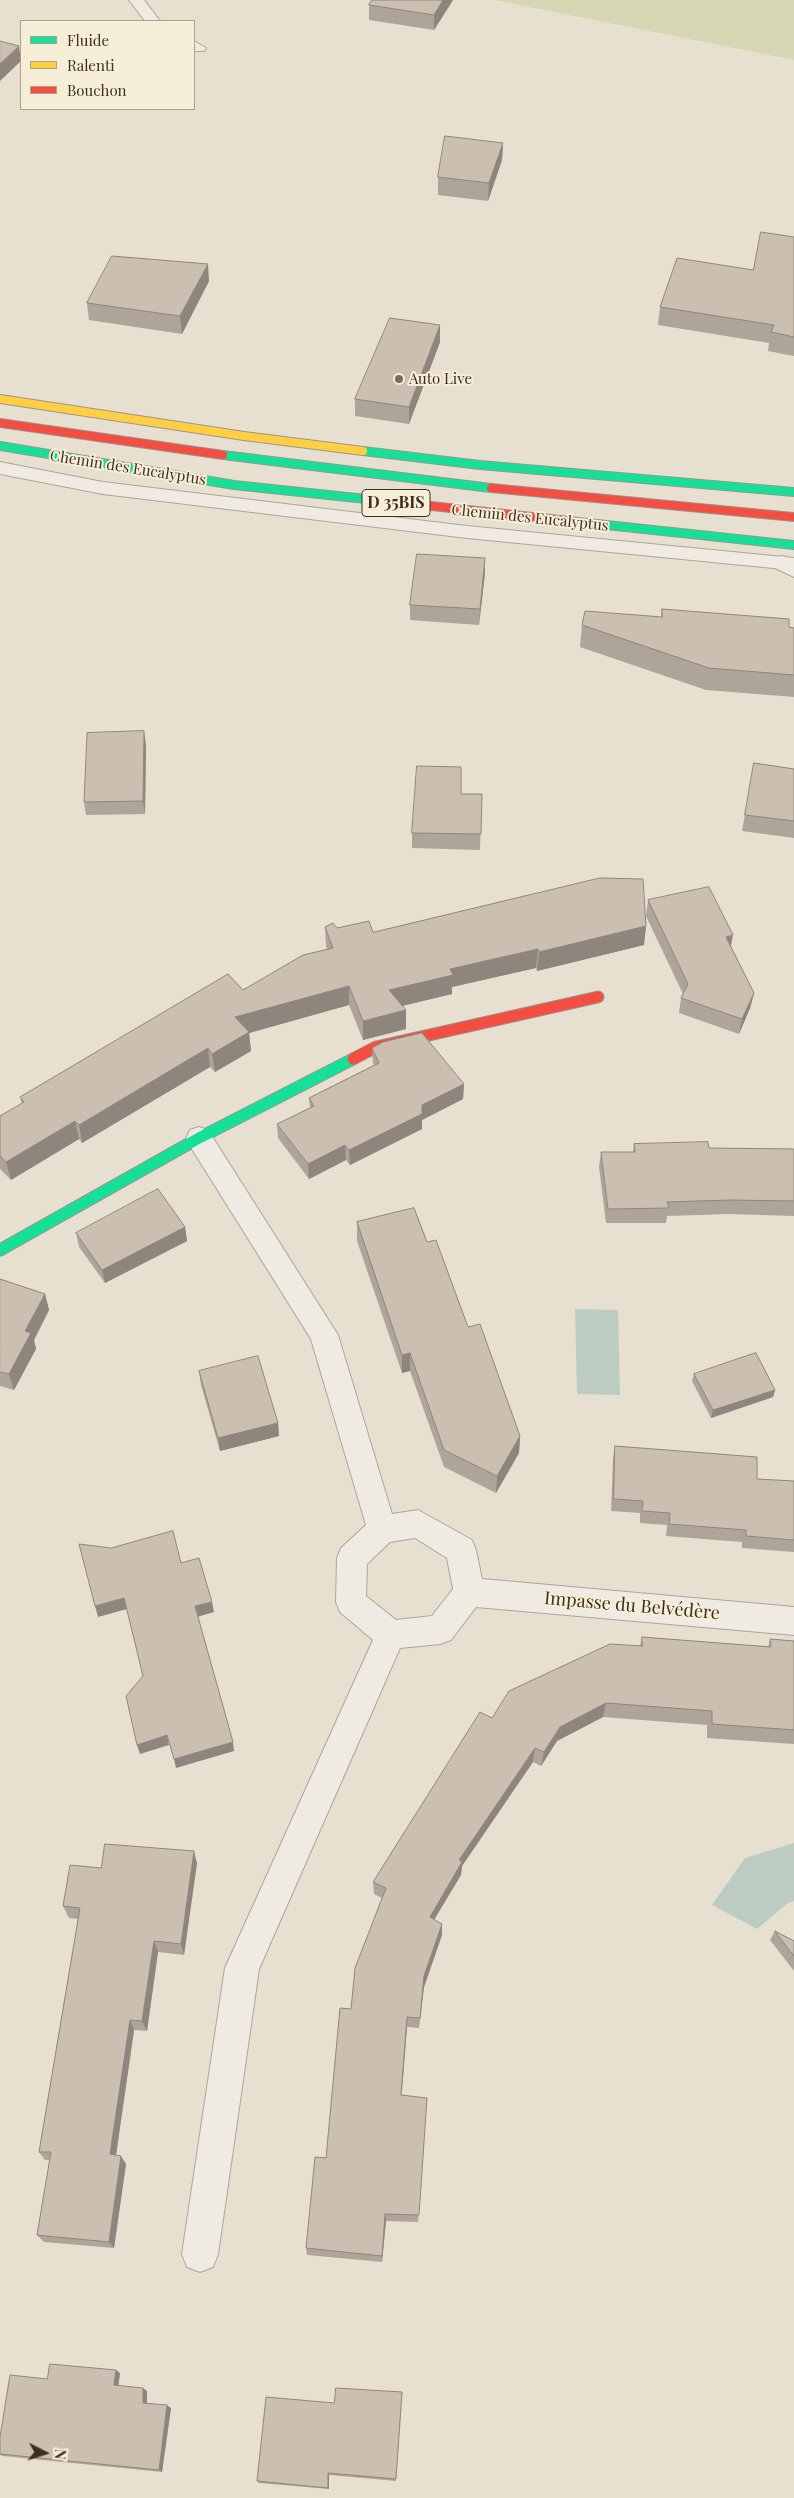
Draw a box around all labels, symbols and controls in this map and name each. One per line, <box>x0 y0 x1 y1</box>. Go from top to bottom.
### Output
legend <box>20 20 195 110</box>
text: Fluide <box>67 30 109 50</box>
text: Ralenti <box>67 55 115 75</box>
text: Bouchon <box>67 80 127 100</box>
place label: Auto Live <box>409 370 472 388</box>
marker: Auto Live <box>393 373 405 385</box>
street label: Chemin des Eucalyptus <box>49 447 207 489</box>
road number: D 35BIS <box>362 489 430 516</box>
street label: Chemin des Eucalyptus <box>451 501 609 535</box>
street label: Impasse du Belvédère <box>543 1588 721 1624</box>
north arrow <box>20 2428 70 2478</box>
text: N <box>51 2448 70 2460</box>

